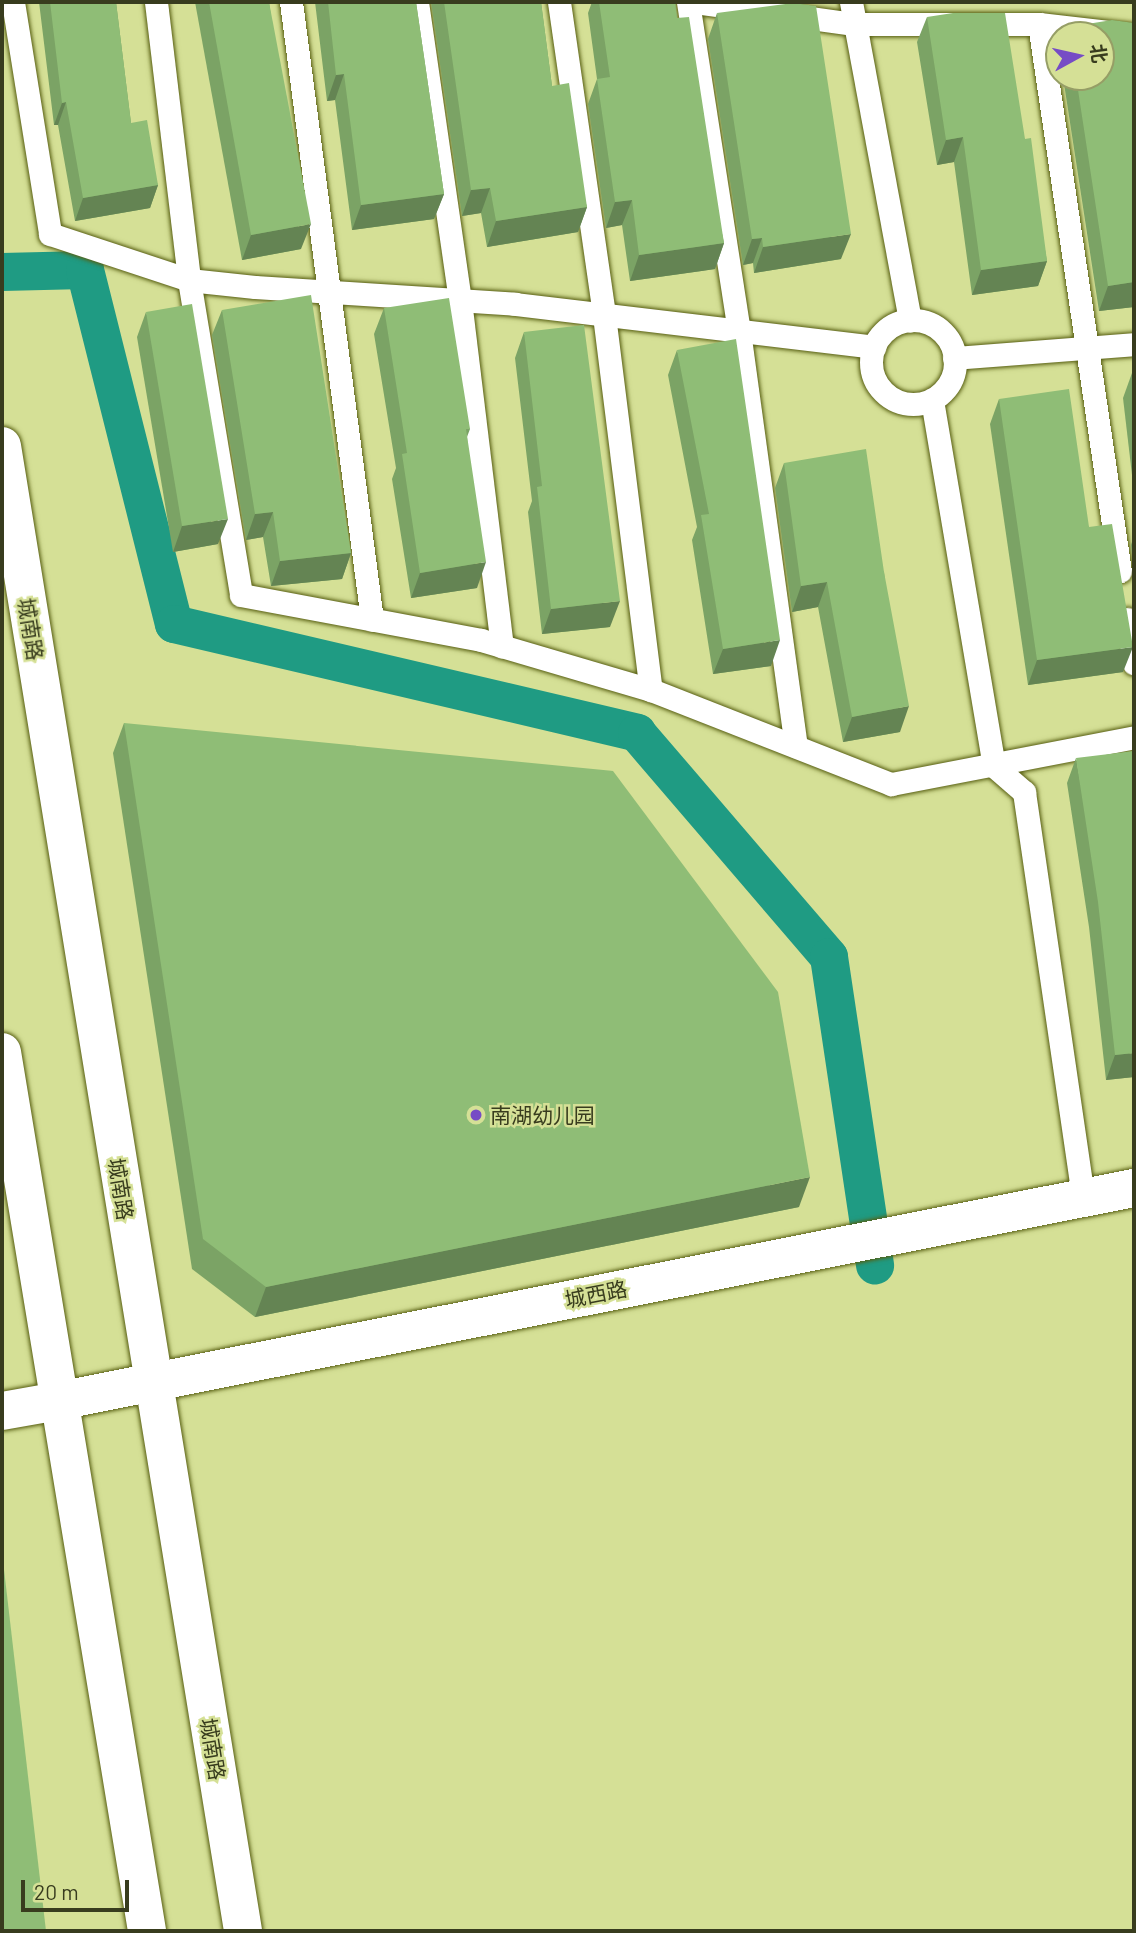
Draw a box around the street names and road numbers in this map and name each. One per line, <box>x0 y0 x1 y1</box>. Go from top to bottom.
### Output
street label: 城南路 <box>14 596 48 662</box>
street label: 城南路 <box>104 1156 138 1222</box>
street label: 城西路 <box>563 1276 629 1312</box>
street label: 城南路 <box>196 1716 230 1782</box>

